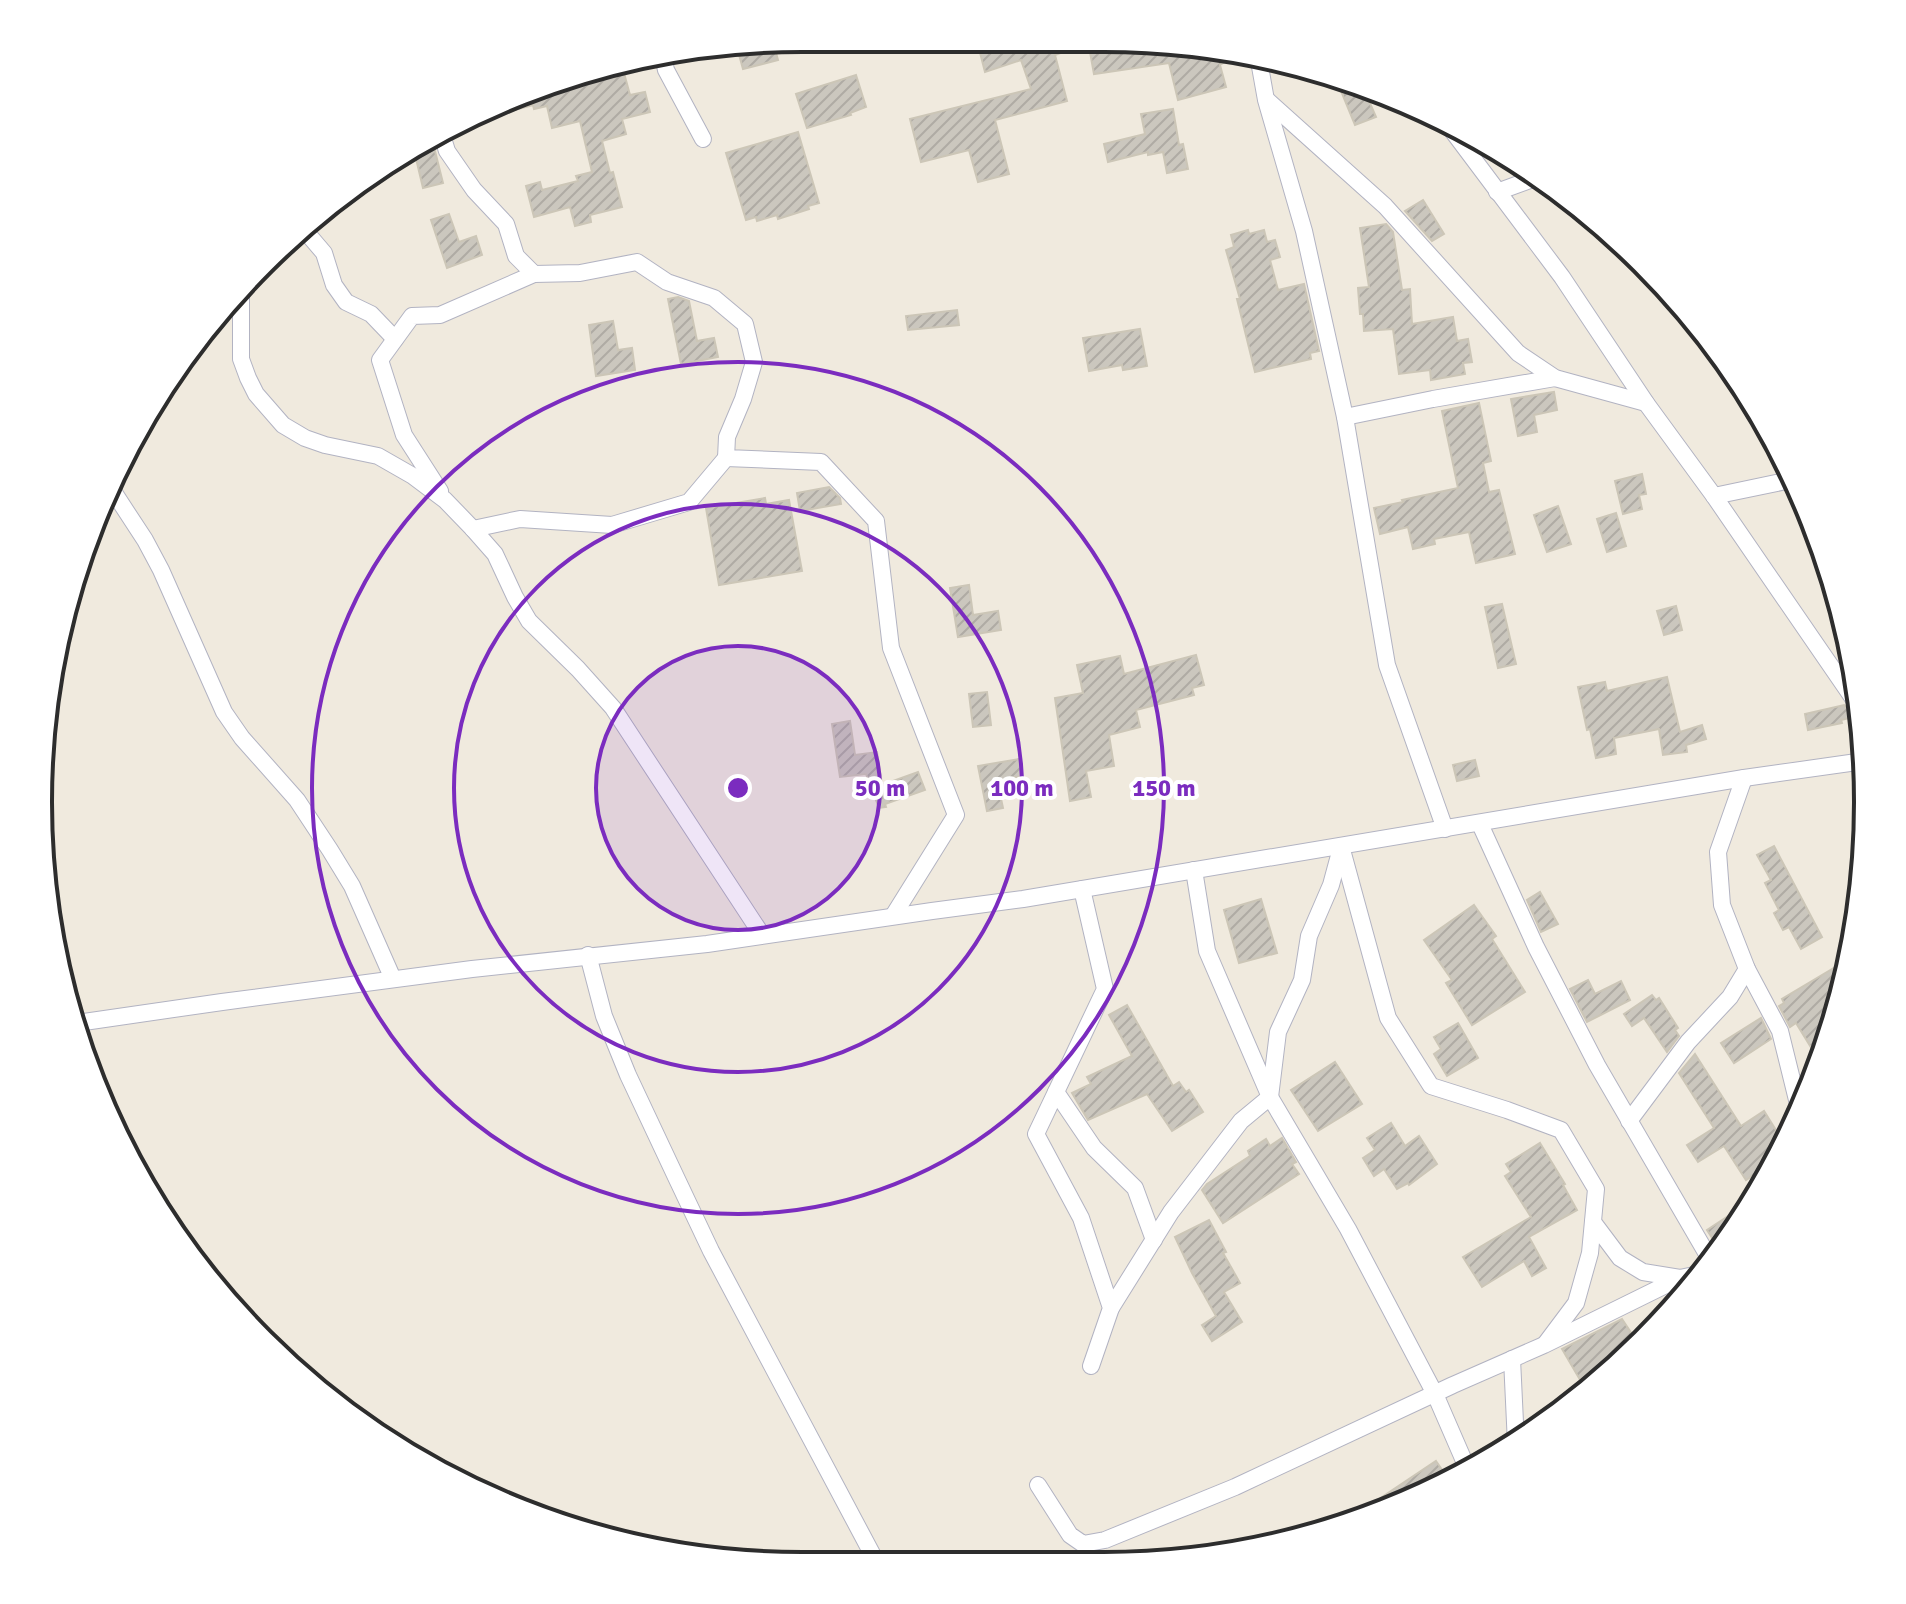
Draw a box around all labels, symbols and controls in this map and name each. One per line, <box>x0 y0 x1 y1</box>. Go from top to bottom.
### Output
text: 50 m <box>855 773 905 803</box>
text: 100 m <box>990 773 1054 803</box>
text: 150 m <box>1132 773 1196 803</box>
centre of rings <box>724 774 752 802</box>

